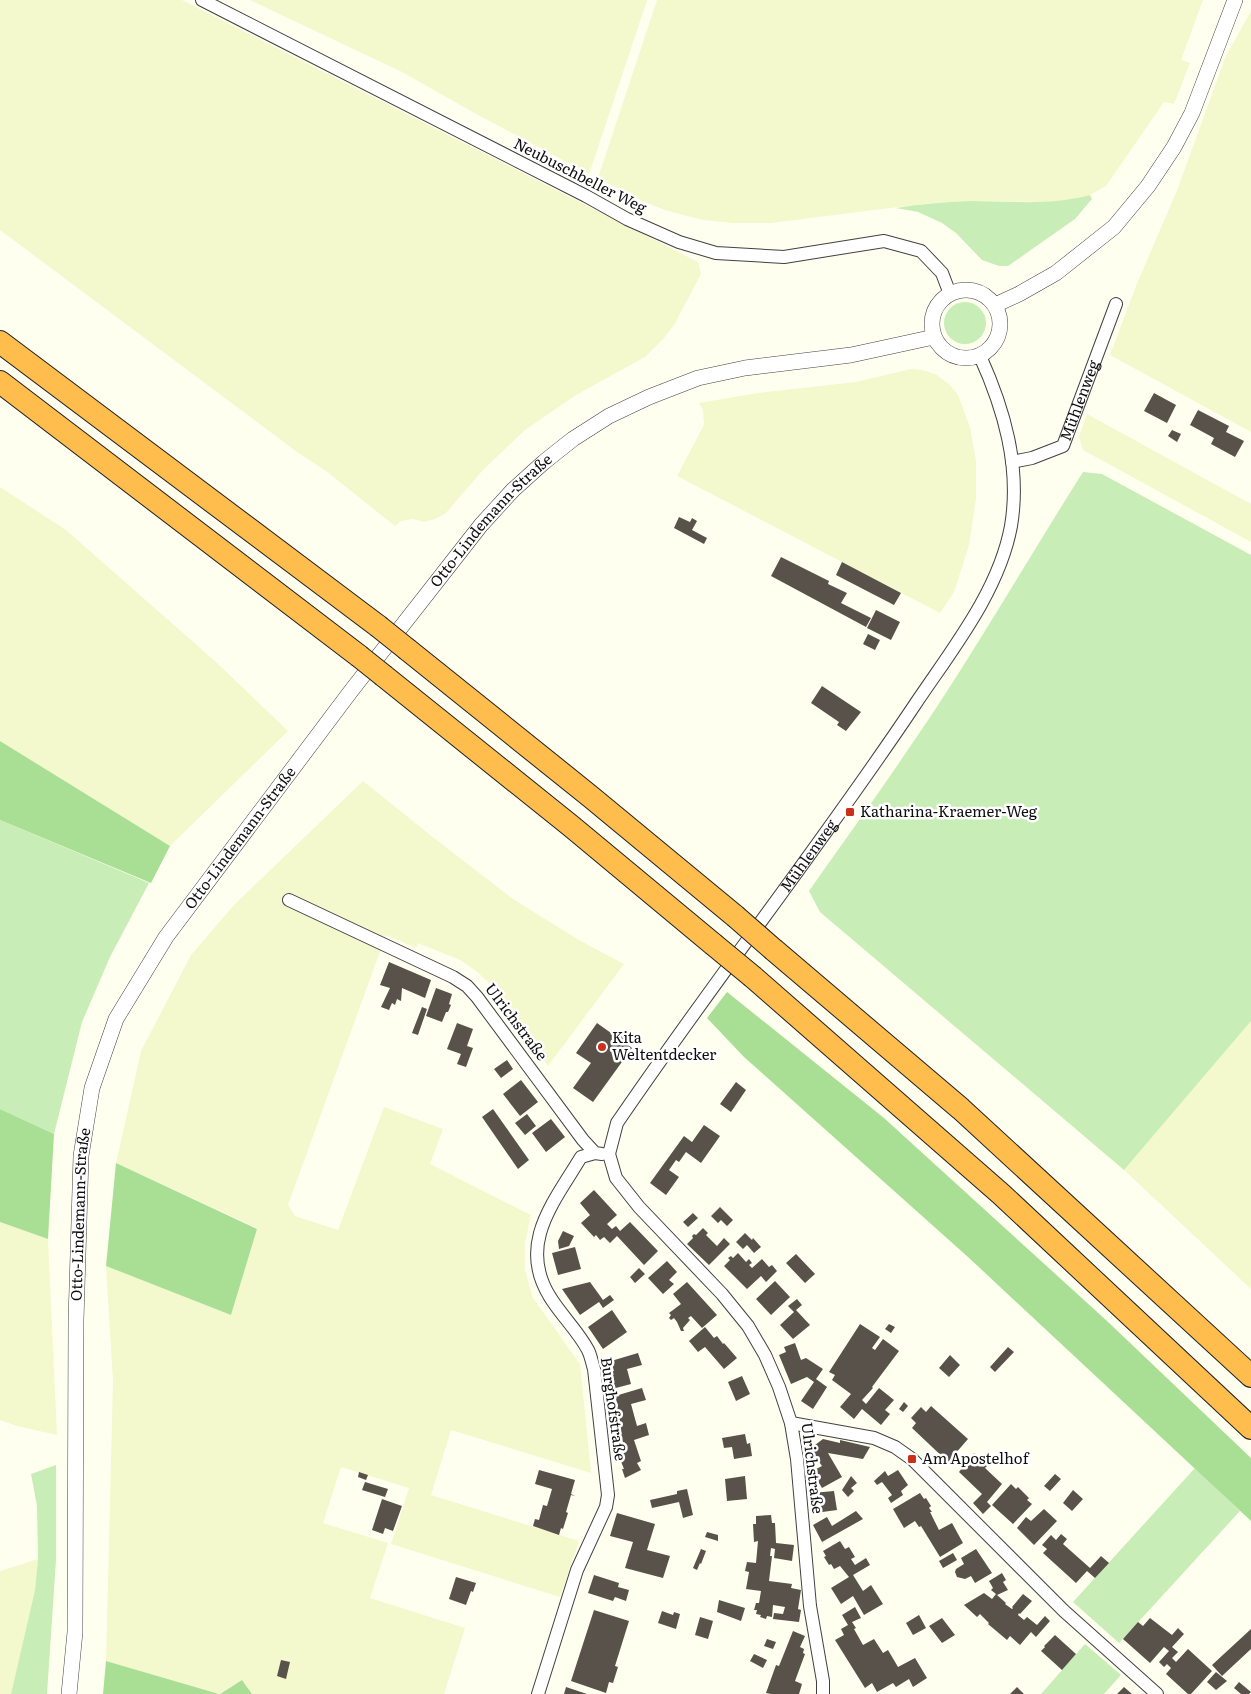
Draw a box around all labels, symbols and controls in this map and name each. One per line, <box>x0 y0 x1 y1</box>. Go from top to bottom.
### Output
street label: Neubuschbeller Weg <box>510 131 652 218</box>
street label: Mühlenweg <box>1053 356 1104 444</box>
street label: Otto-Lindemann-Straße <box>423 447 556 592</box>
street label: Otto-Lindemann-Straße <box>178 761 301 914</box>
place label: Katharina-Kraemer-Weg <box>860 799 1038 822</box>
marker: Katharina-Kraemer-Weg <box>844 806 856 818</box>
street label: Mühlenweg <box>773 813 842 896</box>
street label: Ulrichstraße <box>480 977 554 1065</box>
place label: Kita Weltentdecker <box>612 1025 716 1065</box>
marker: Kita Weltentdecker <box>596 1041 608 1053</box>
street label: Otto-Lindemann-Straße <box>64 1126 95 1301</box>
street label: Burghofstraße <box>596 1355 633 1462</box>
street label: Ulrichstraße <box>796 1421 831 1515</box>
place label: Am Apostelhof <box>922 1446 1030 1469</box>
marker: Am Apostelhof <box>906 1453 918 1465</box>

